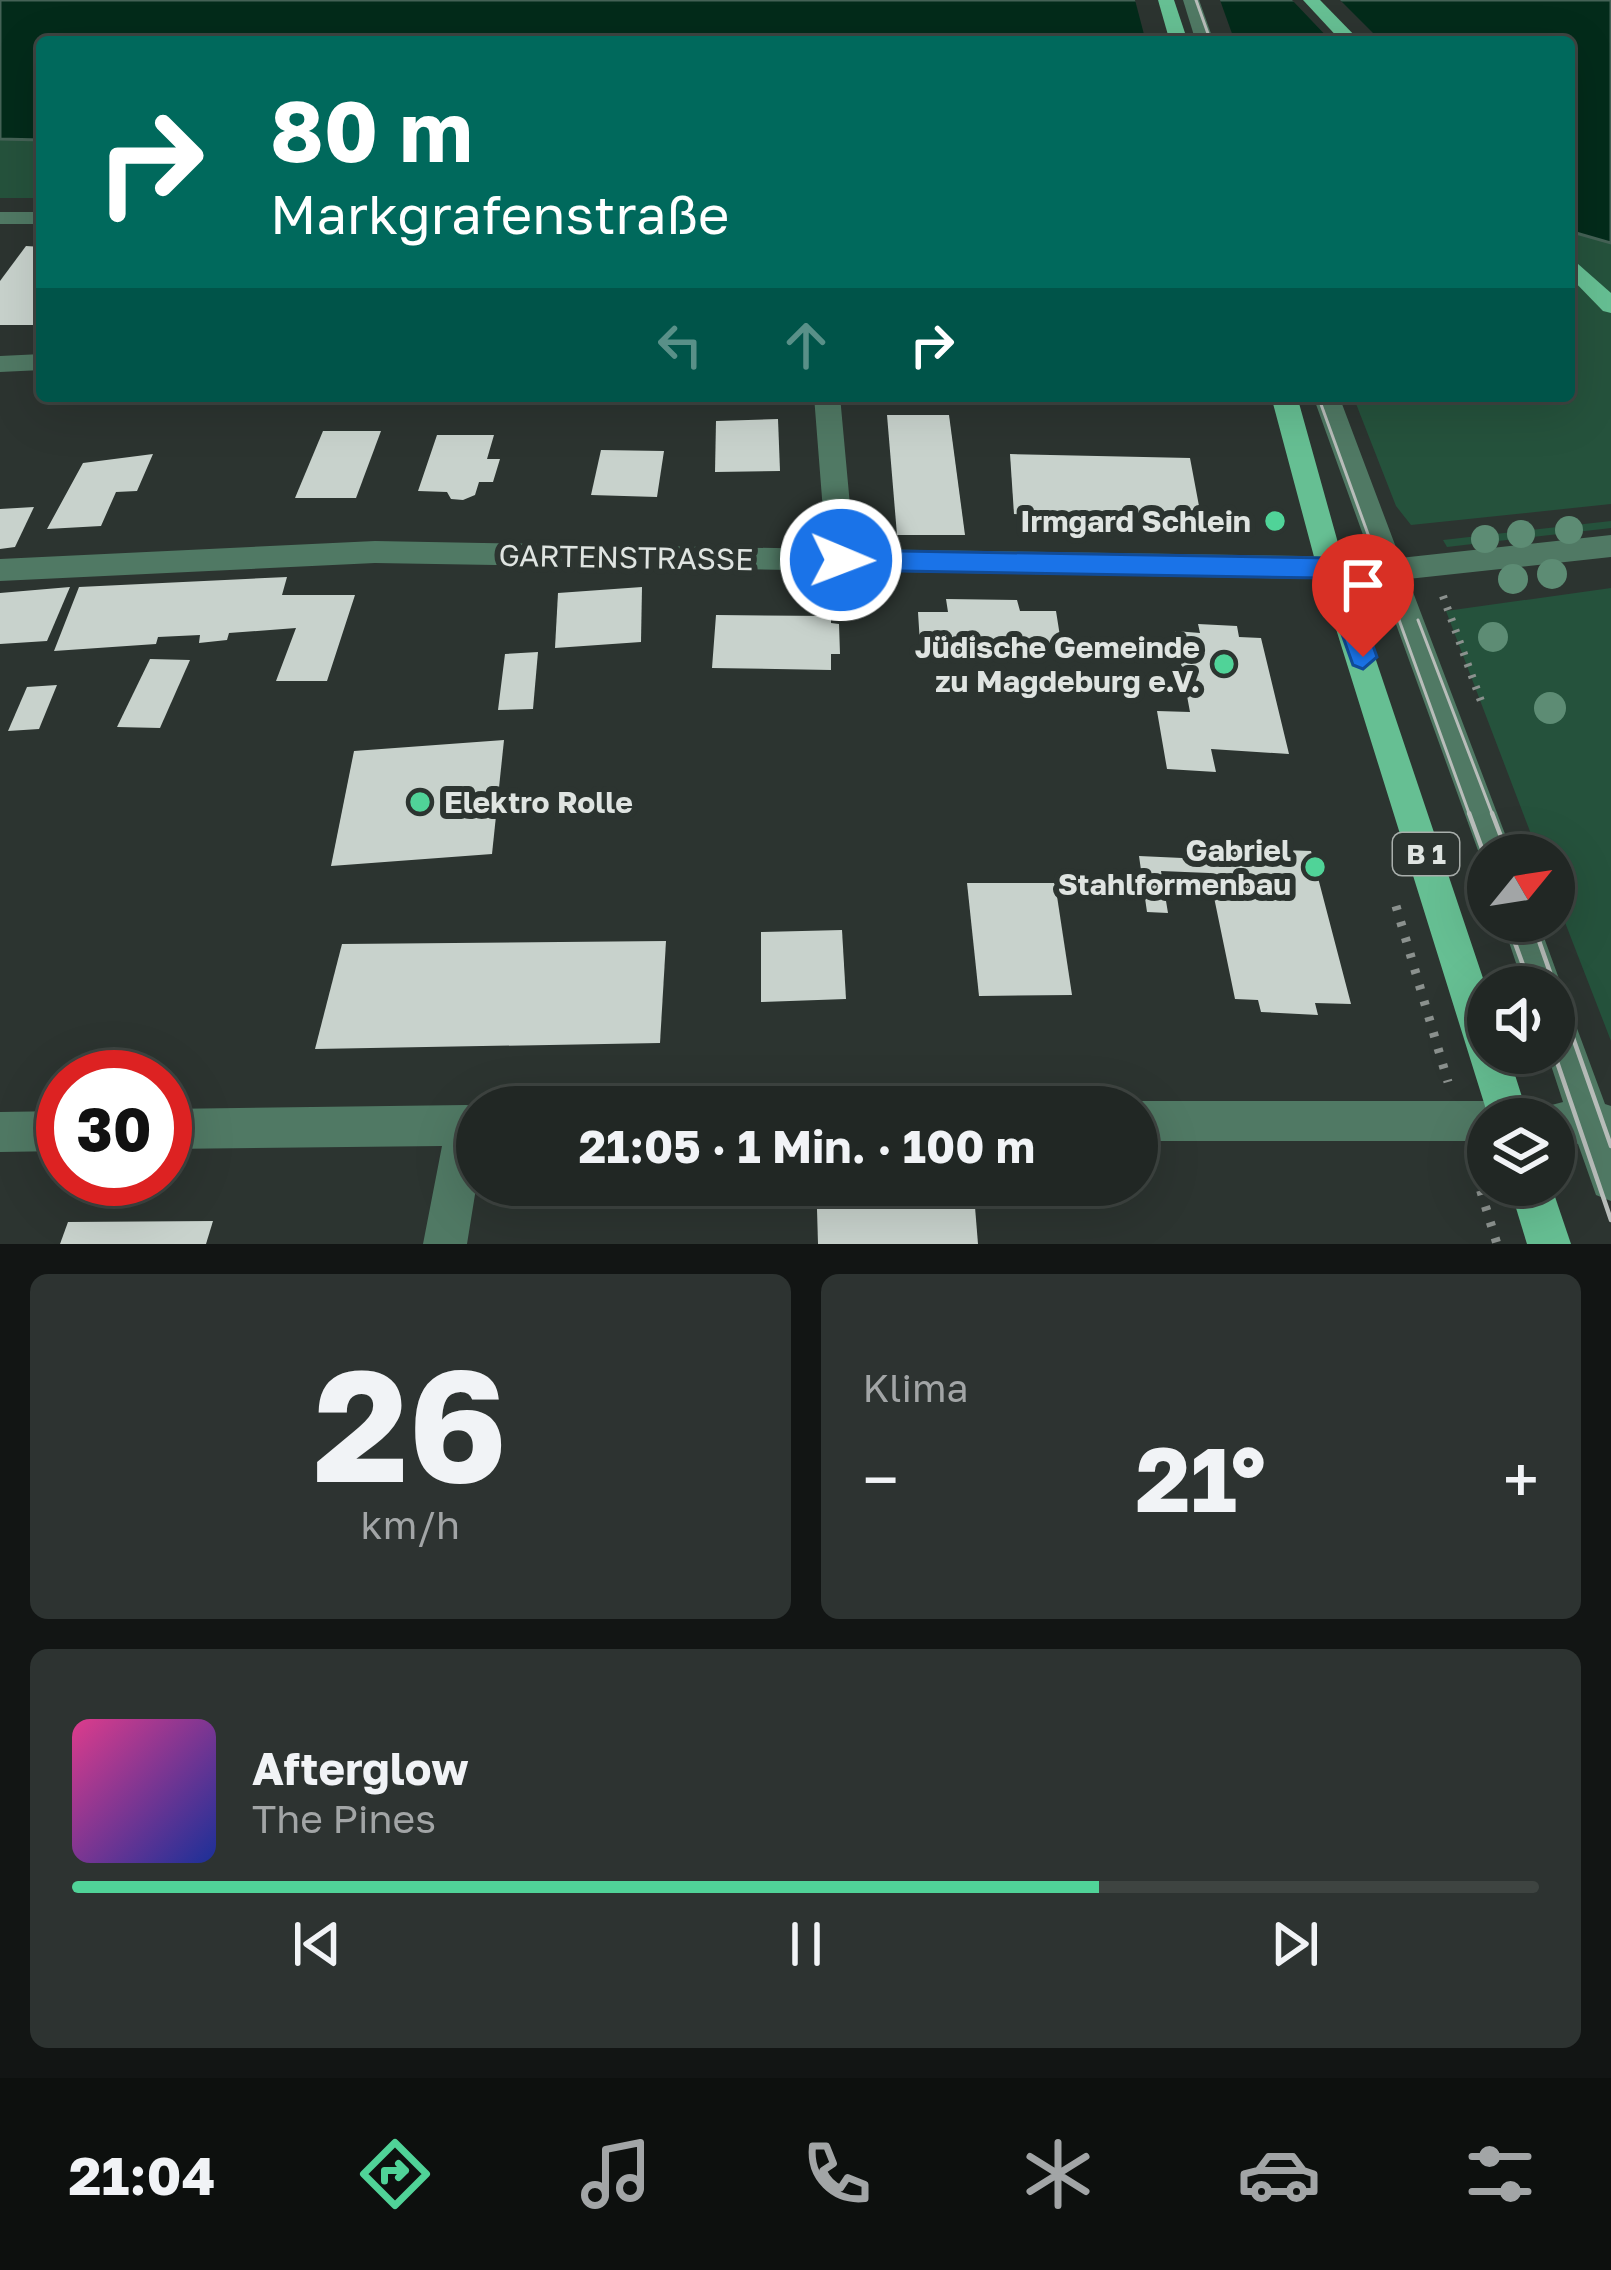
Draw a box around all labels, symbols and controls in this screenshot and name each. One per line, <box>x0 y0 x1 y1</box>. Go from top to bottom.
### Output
text: 80 m <box>270 80 473 180</box>
icon: right <box>72 84 228 240</box>
text: Markgrafenstraße <box>270 181 729 246</box>
icon: left <box>647 312 713 378</box>
icon: ahead <box>773 312 839 378</box>
icon: right <box>899 312 965 378</box>
position arrow <box>778 497 904 623</box>
place label: Irmgard Schlein <box>1020 503 1251 539</box>
marker: Irmgard Schlein <box>1262 508 1288 534</box>
pin <box>1312 534 1414 657</box>
street label: GARTENSTRASSE <box>498 537 754 577</box>
icon: arrive <box>1330 552 1396 618</box>
place label: Jüdische Gemeinde zu Magdeburg e.V. <box>915 629 1200 699</box>
marker: Jüdische Gemeinde zu Magdeburg e.V. <box>1211 651 1237 677</box>
place label: Elektro Rolle <box>444 784 633 820</box>
marker: Elektro Rolle <box>407 789 433 815</box>
place label: Gabriel Stahlformenbau <box>1058 832 1291 902</box>
road number: B 1 <box>1393 833 1459 875</box>
north arrow <box>1467 834 1575 942</box>
map controls <box>1467 834 1575 1206</box>
marker: Gabriel Stahlformenbau <box>1302 854 1328 880</box>
button: sound <box>1467 966 1575 1074</box>
speed limit sign: 30 <box>36 1050 192 1206</box>
button: layers <box>1467 1098 1575 1206</box>
text: 21:05 · 1 Min. · 100 m <box>579 1119 1035 1173</box>
text: 26 <box>313 1329 507 1516</box>
text: Klima <box>863 1364 969 1411</box>
text: 21° <box>1136 1424 1266 1532</box>
text: − <box>863 1439 899 1519</box>
text: + <box>1503 1439 1539 1519</box>
text: km/h <box>361 1501 460 1548</box>
text: Afterglow <box>252 1741 469 1795</box>
text: The Pines <box>252 1795 436 1842</box>
icon: previous <box>284 1911 350 1977</box>
icon: pause <box>773 1911 839 1977</box>
icon: next <box>1262 1911 1328 1977</box>
icon: directions <box>353 2132 437 2216</box>
icon: music <box>574 2132 658 2216</box>
icon: phone <box>795 2132 879 2216</box>
icon: climate <box>1016 2132 1100 2216</box>
icon: car <box>1237 2132 1321 2216</box>
icon: filters <box>1458 2132 1542 2216</box>
text: 21:04 <box>69 2142 215 2207</box>

